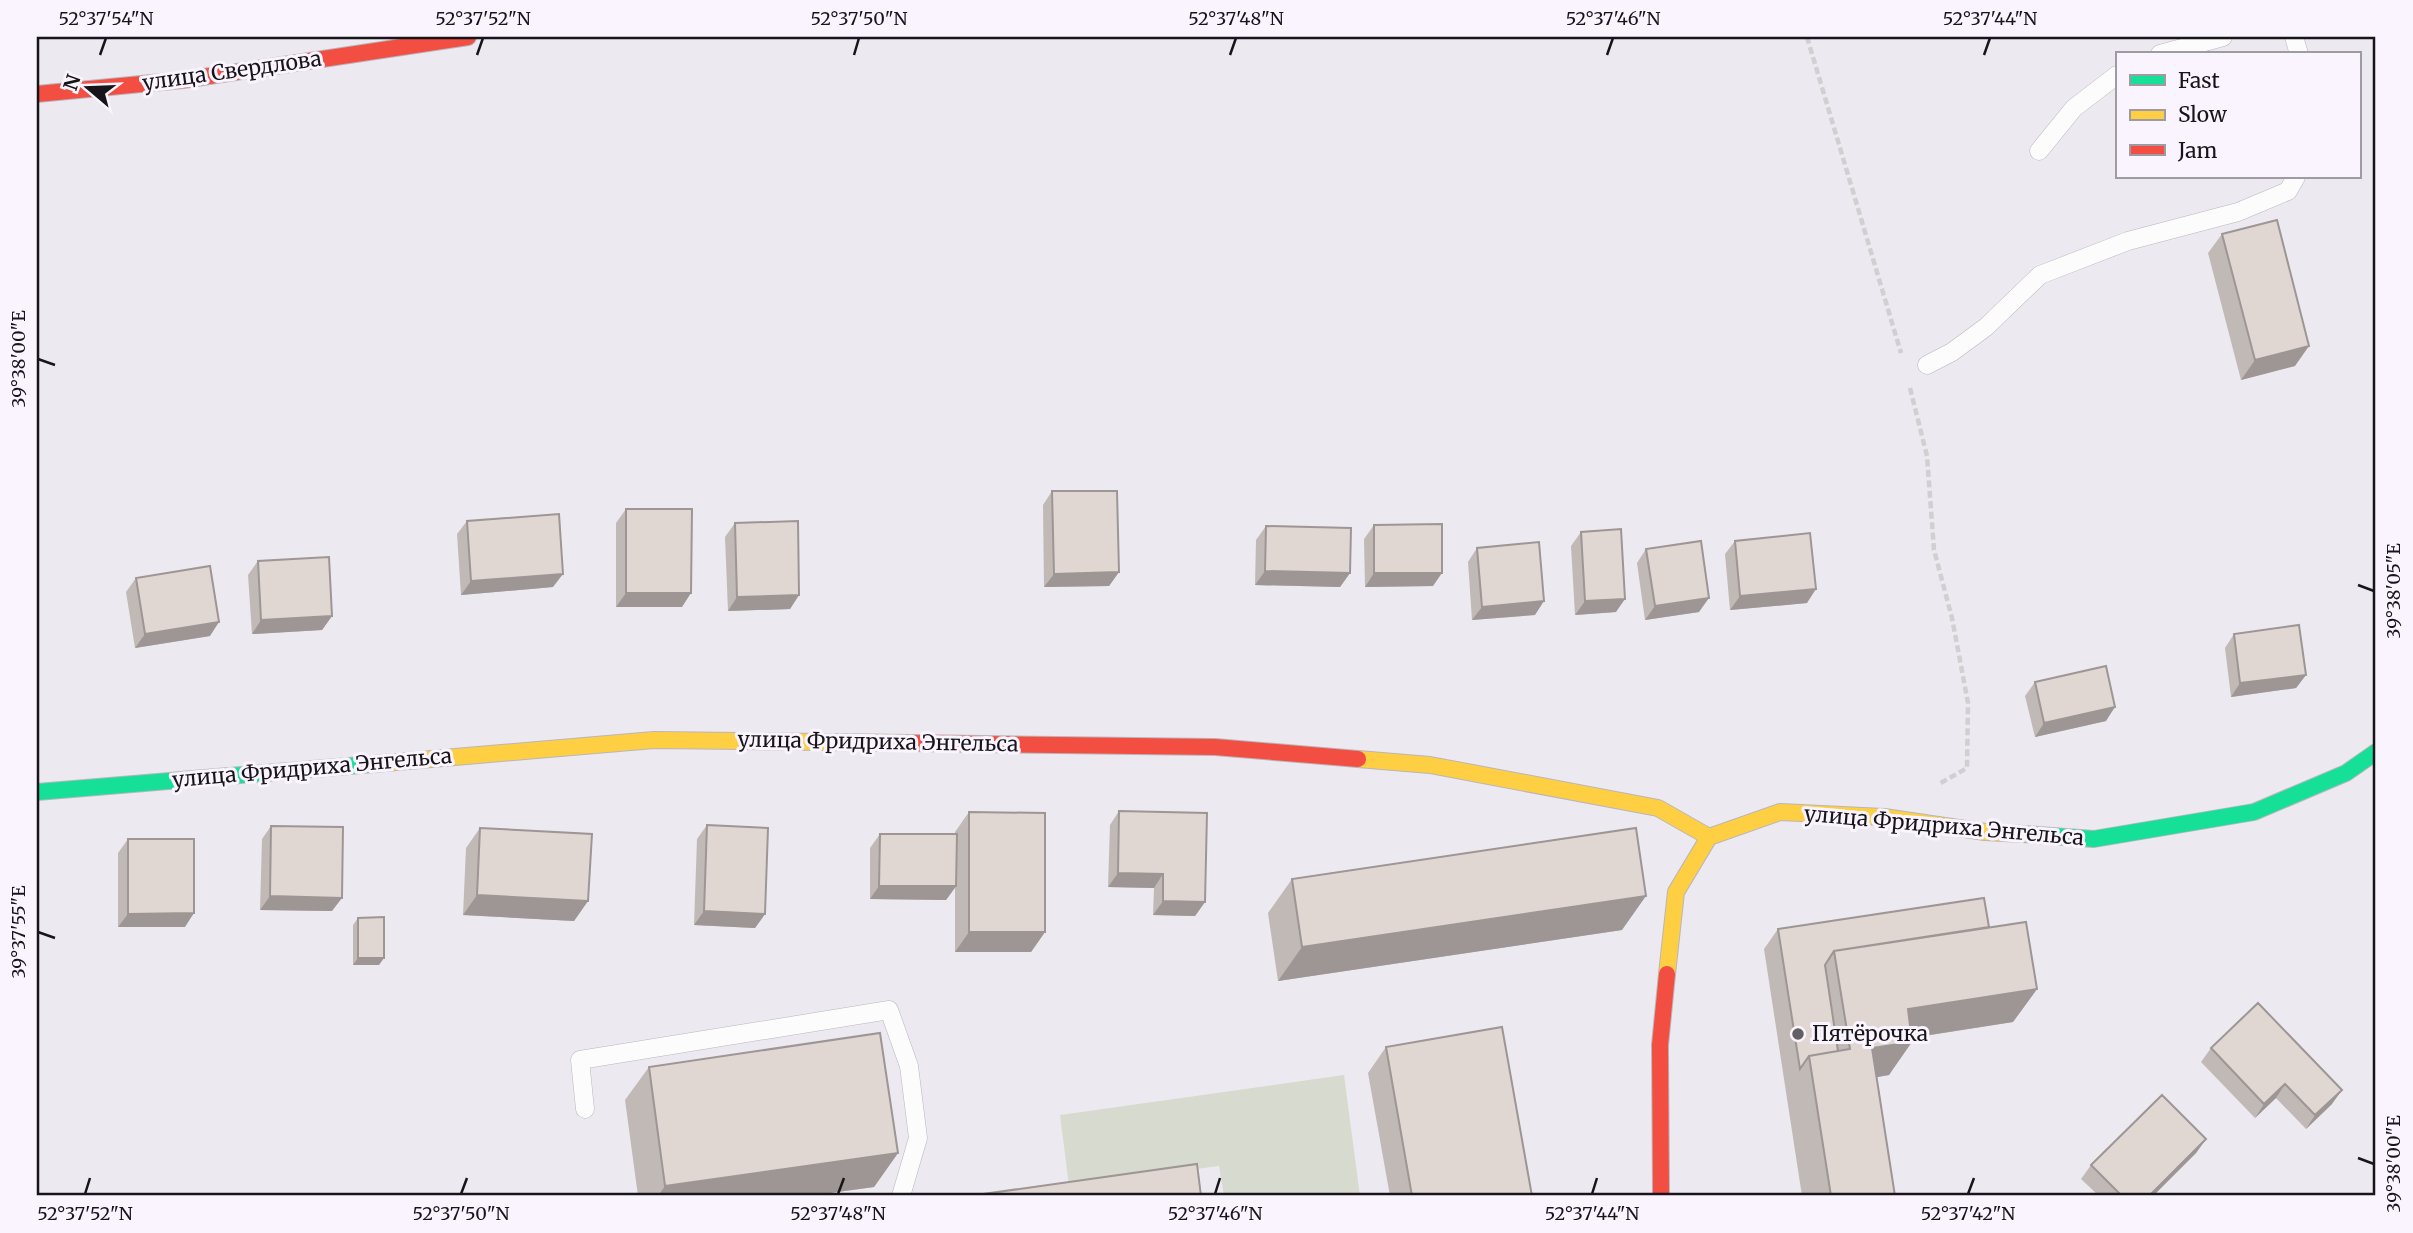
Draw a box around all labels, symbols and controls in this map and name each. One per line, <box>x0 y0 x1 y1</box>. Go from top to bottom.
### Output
text: 52°37'54"N <box>59 7 153 30</box>
text: 52°37'52"N <box>435 7 531 30</box>
text: 52°37'50"N <box>810 7 908 30</box>
text: 52°37'48"N <box>1188 7 1284 30</box>
text: 52°37'46"N <box>1566 7 1660 30</box>
text: 52°37'44"N <box>1943 7 2037 30</box>
street label: улица Свердлова <box>141 45 323 96</box>
north arrow <box>52 52 122 122</box>
legend <box>2116 52 2360 178</box>
text: Fast <box>2178 67 2220 94</box>
text: N <box>58 71 86 93</box>
text: Slow <box>2178 101 2227 128</box>
text: Jam <box>2177 137 2217 164</box>
text: 39°38'00"E <box>7 310 30 408</box>
text: 39°38'05"E <box>2382 543 2405 639</box>
street label: улица Фридриха Энгельса <box>737 726 1019 757</box>
street label: улица Фридриха Энгельса <box>171 742 453 793</box>
street label: улица Фридриха Энгельса <box>1803 800 2085 851</box>
text: 39°37'55"E <box>7 885 30 978</box>
place label: Пятёрочка <box>1812 1020 1928 1047</box>
marker: Пятёрочка <box>1790 1026 1806 1042</box>
text: 39°38'00"E <box>2382 1115 2405 1213</box>
text: 52°37'52"N <box>37 1202 133 1225</box>
text: 52°37'50"N <box>412 1202 510 1225</box>
text: 52°37'48"N <box>790 1202 886 1225</box>
text: 52°37'46"N <box>1168 1202 1262 1225</box>
text: 52°37'44"N <box>1545 1202 1639 1225</box>
text: 52°37'42"N <box>1921 1202 2015 1225</box>

